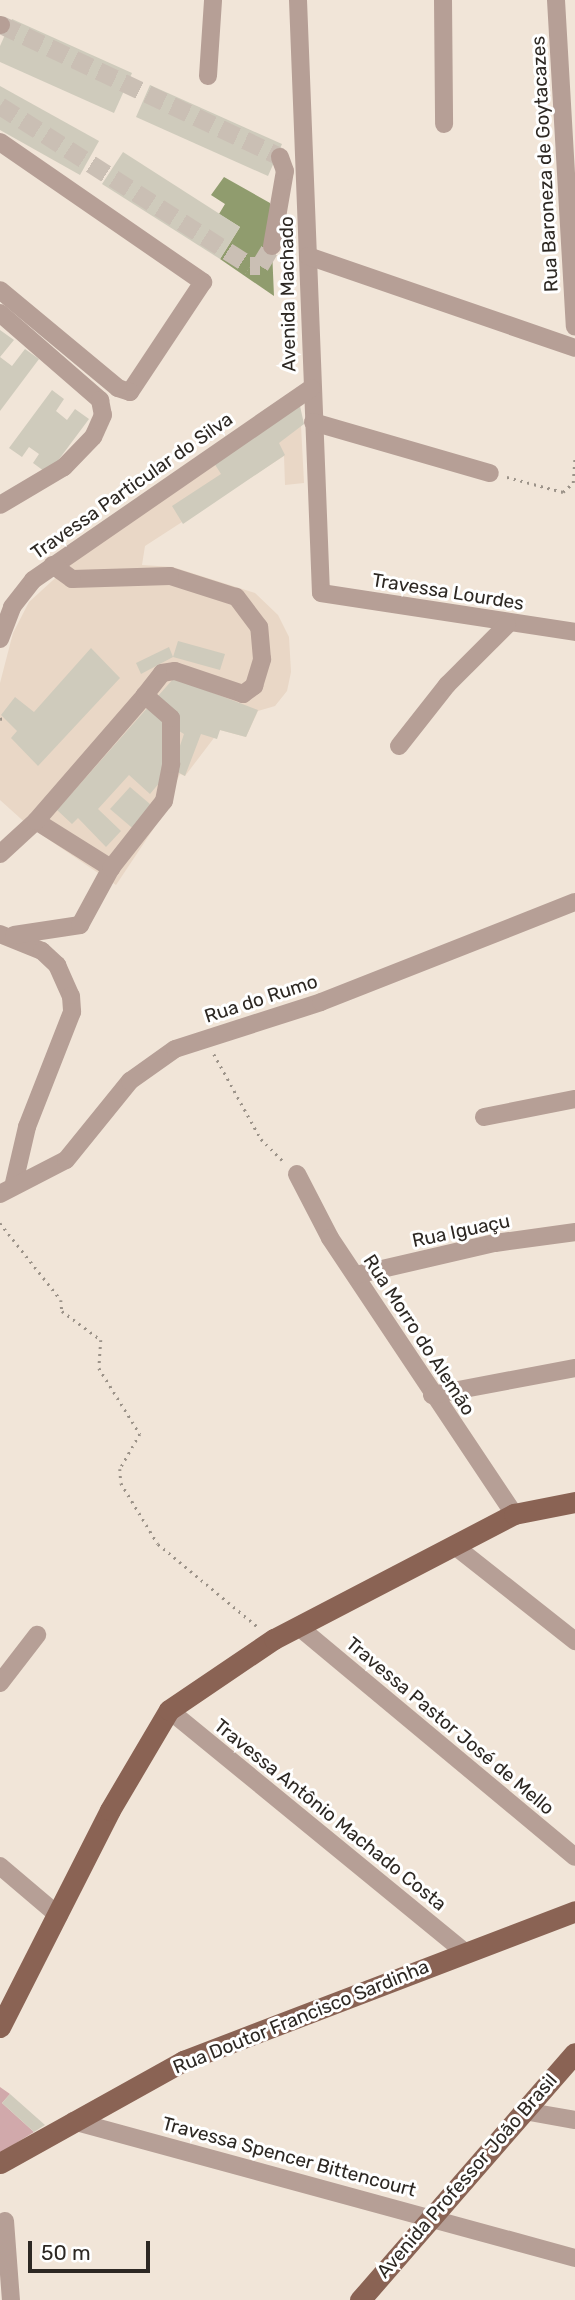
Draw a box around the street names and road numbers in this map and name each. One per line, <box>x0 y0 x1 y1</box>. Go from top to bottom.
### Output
street label: Rua Baroneza de Goytacazes <box>527 35 563 293</box>
street label: Avenida Machado <box>275 216 301 372</box>
street label: Travessa Particular do Silva <box>27 407 237 565</box>
street label: Travessa Lourdes <box>370 569 526 615</box>
street label: Rua do Rumo <box>202 970 320 1028</box>
street label: Rua Iguaçu <box>410 1210 512 1252</box>
street label: Rua Morro do Alemão <box>358 1250 480 1420</box>
street label: Travessa Pastor José de Mello <box>341 1632 559 1820</box>
street label: Travessa Antônio Machado Costa <box>209 1714 451 1916</box>
street label: Rua Doutor Francisco Sardinha <box>170 1955 432 2079</box>
street label: Avenida Professor João Brasil <box>372 2069 562 2283</box>
street label: Travessa Spencer Bittencourt <box>159 2112 419 2202</box>

